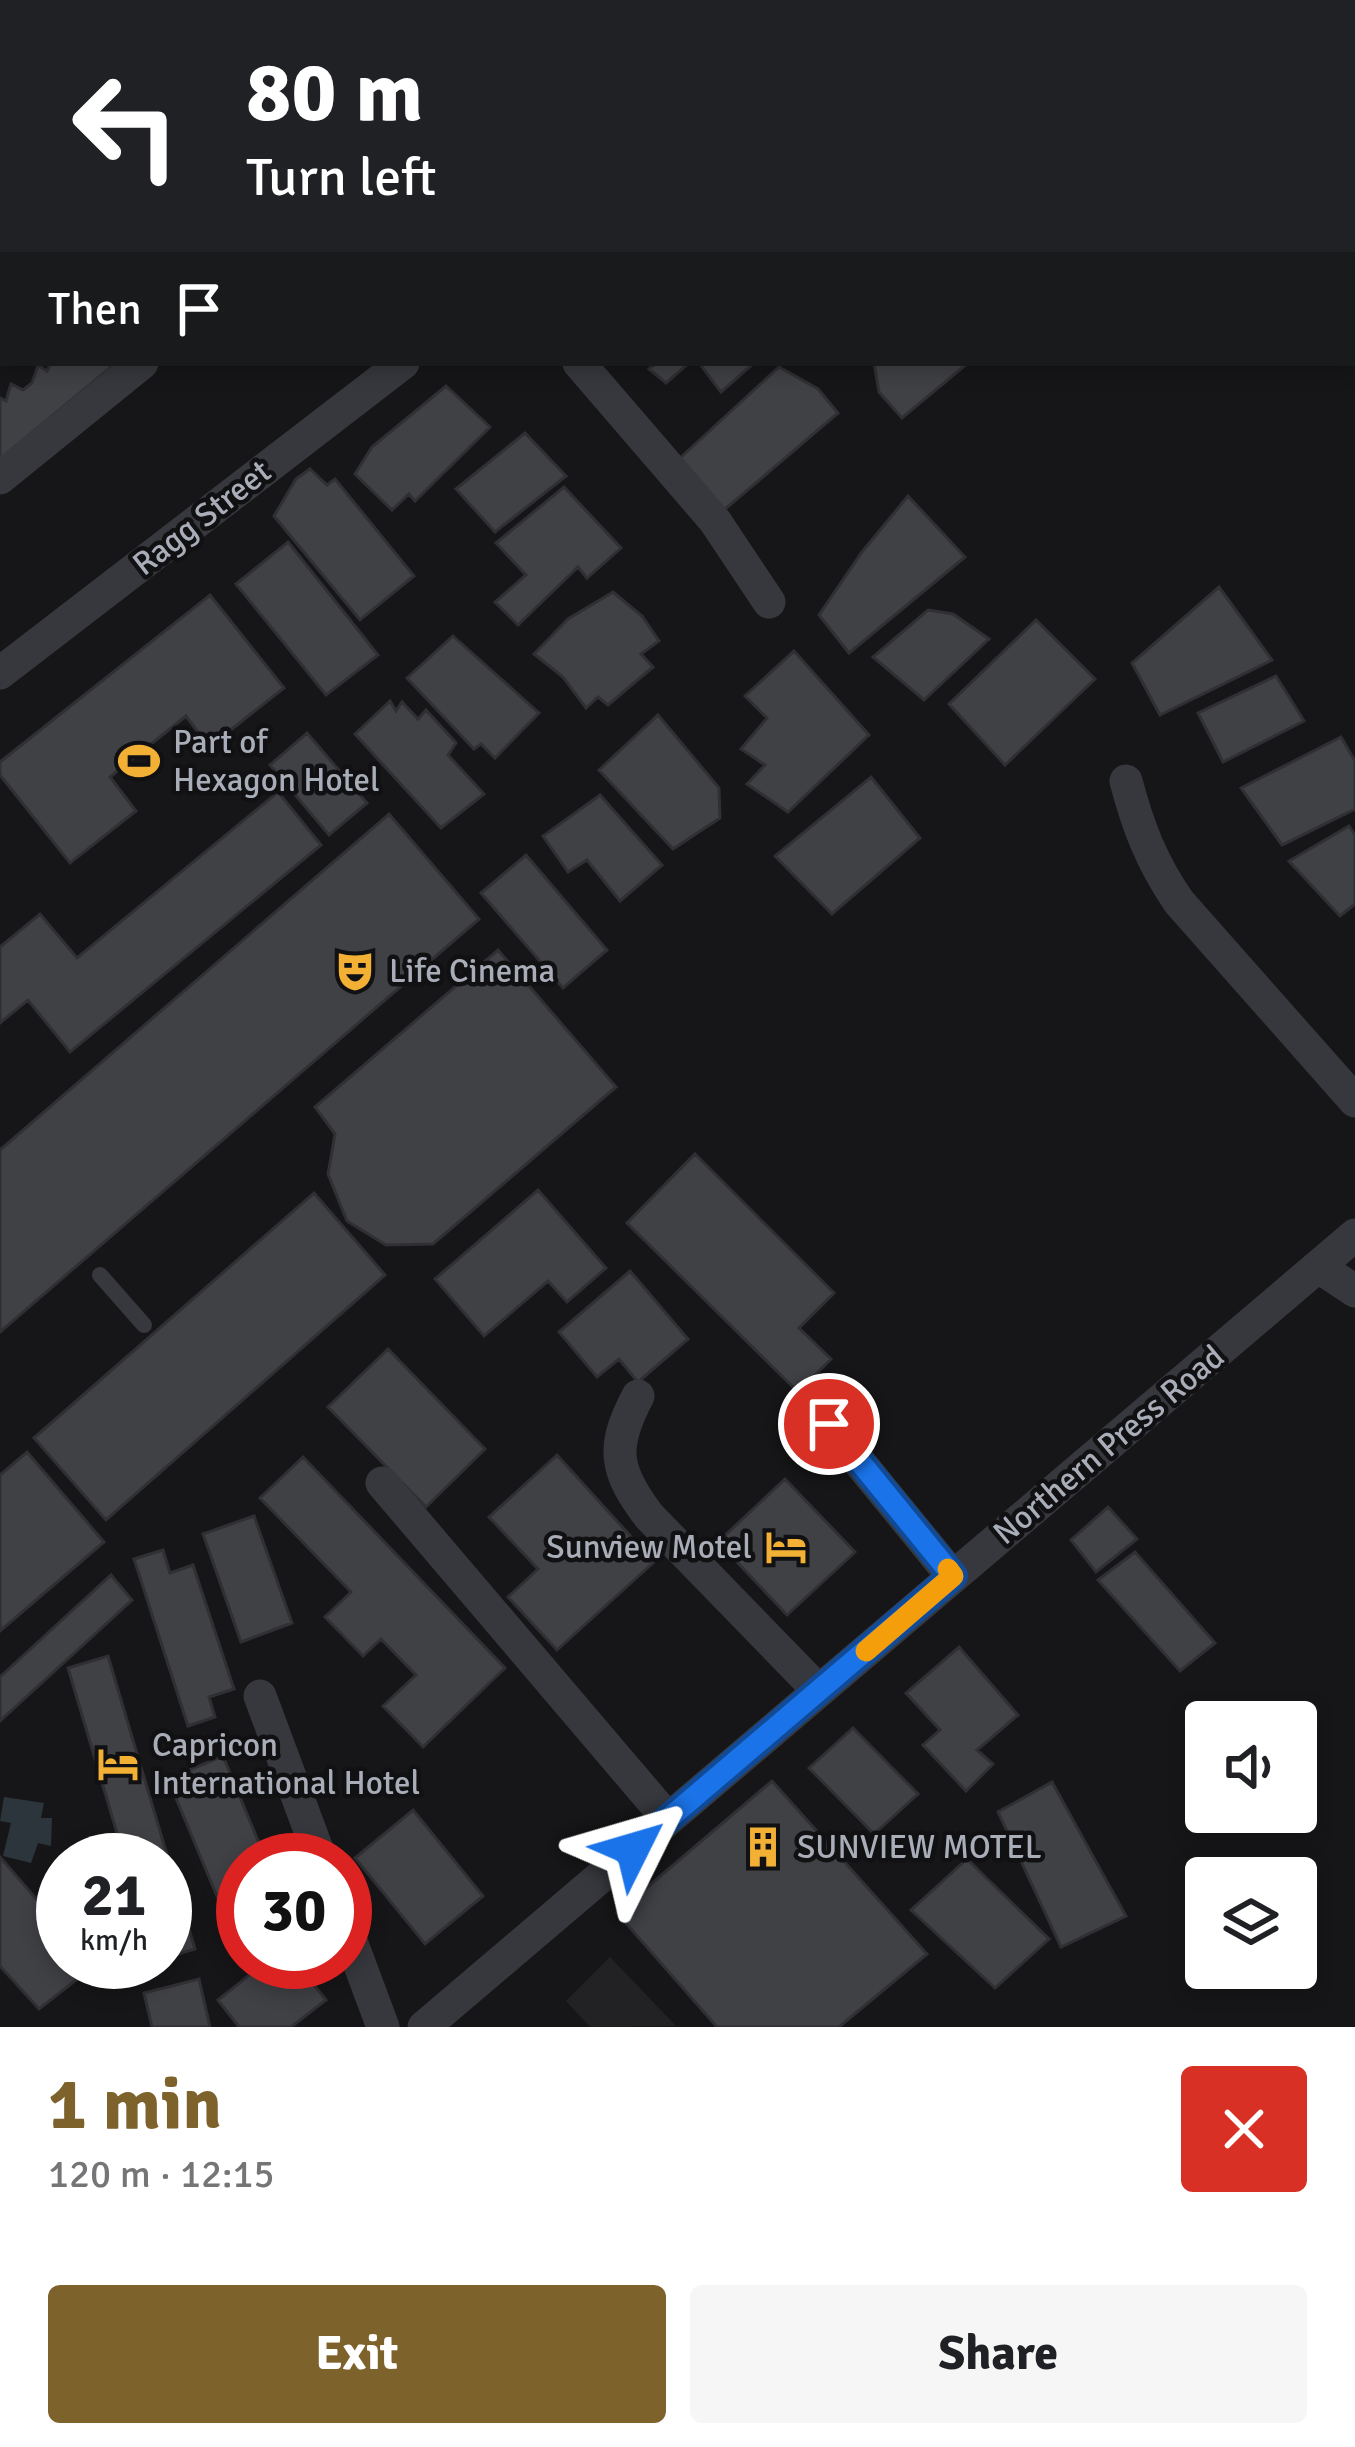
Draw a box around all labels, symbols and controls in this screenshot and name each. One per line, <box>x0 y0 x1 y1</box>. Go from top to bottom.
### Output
text: 80 m <box>246 41 423 145</box>
icon: left <box>48 48 204 204</box>
text: Turn left <box>246 144 436 211</box>
icon: arrive <box>166 276 232 342</box>
text: Then <box>48 282 142 337</box>
street label: Ragg Street <box>125 451 279 585</box>
place label: Part of Hexagon Hotel <box>173 722 380 801</box>
sports icon: Part of Hexagon Hotel <box>116 738 162 784</box>
theatre icon: Life Cinema <box>332 948 378 994</box>
place label: Life Cinema <box>389 951 555 992</box>
street label: Northern Press Road <box>985 1336 1233 1554</box>
pin <box>778 1373 880 1475</box>
icon: arrive <box>796 1391 862 1457</box>
hotel icon: Sunview Motel <box>763 1524 809 1570</box>
place label: Sunview Motel <box>546 1527 752 1568</box>
map controls <box>1185 1701 1317 1989</box>
button: sound <box>1185 1701 1317 1833</box>
place label: Capricon International Hotel <box>152 1725 420 1804</box>
hotel icon: Capricon International Hotel <box>95 1741 141 1787</box>
position arrow <box>570 1786 696 1912</box>
building icon: SUNVIEW MOTEL <box>740 1824 786 1870</box>
place label: SUNVIEW MOTEL <box>797 1827 1042 1868</box>
speed limit sign: 30 <box>216 1833 372 1989</box>
button: layers <box>1185 1857 1317 1989</box>
text: 21 <box>82 1859 146 1933</box>
text: km/h <box>80 1922 148 1959</box>
text: 1 min <box>48 2060 222 2149</box>
button: close <box>1181 2066 1307 2192</box>
text: 120 m · 12:15 <box>48 2150 275 2198</box>
button: Exit <box>48 2285 666 2423</box>
button: Share <box>690 2285 1307 2423</box>

